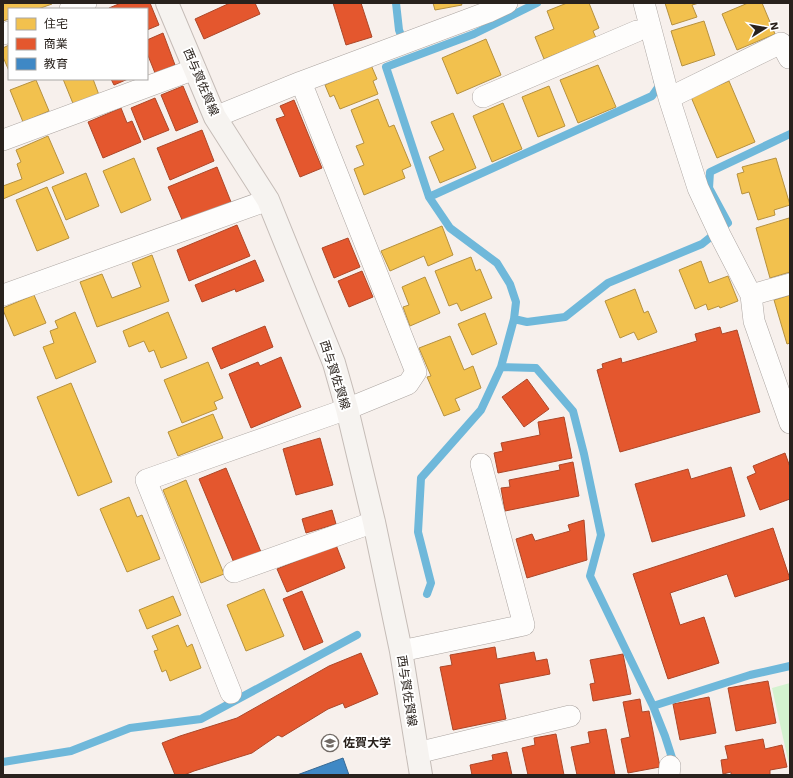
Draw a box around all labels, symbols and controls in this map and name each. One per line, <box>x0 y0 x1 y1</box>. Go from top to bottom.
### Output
legend <box>8 8 148 80</box>
north arrow <box>745 8 785 48</box>
text: 住宅 <box>44 17 68 31</box>
text: N <box>767 21 781 31</box>
text: 商業 <box>44 37 68 51</box>
street label: 西与賀佐賀線 <box>180 46 222 118</box>
text: 教育 <box>44 57 68 71</box>
street label: 西与賀佐賀線 <box>317 339 353 411</box>
street label: 西与賀佐賀線 <box>394 654 420 728</box>
school or university icon: 佐賀大学 <box>320 733 340 753</box>
place label: 佐賀大学 <box>343 736 391 750</box>

